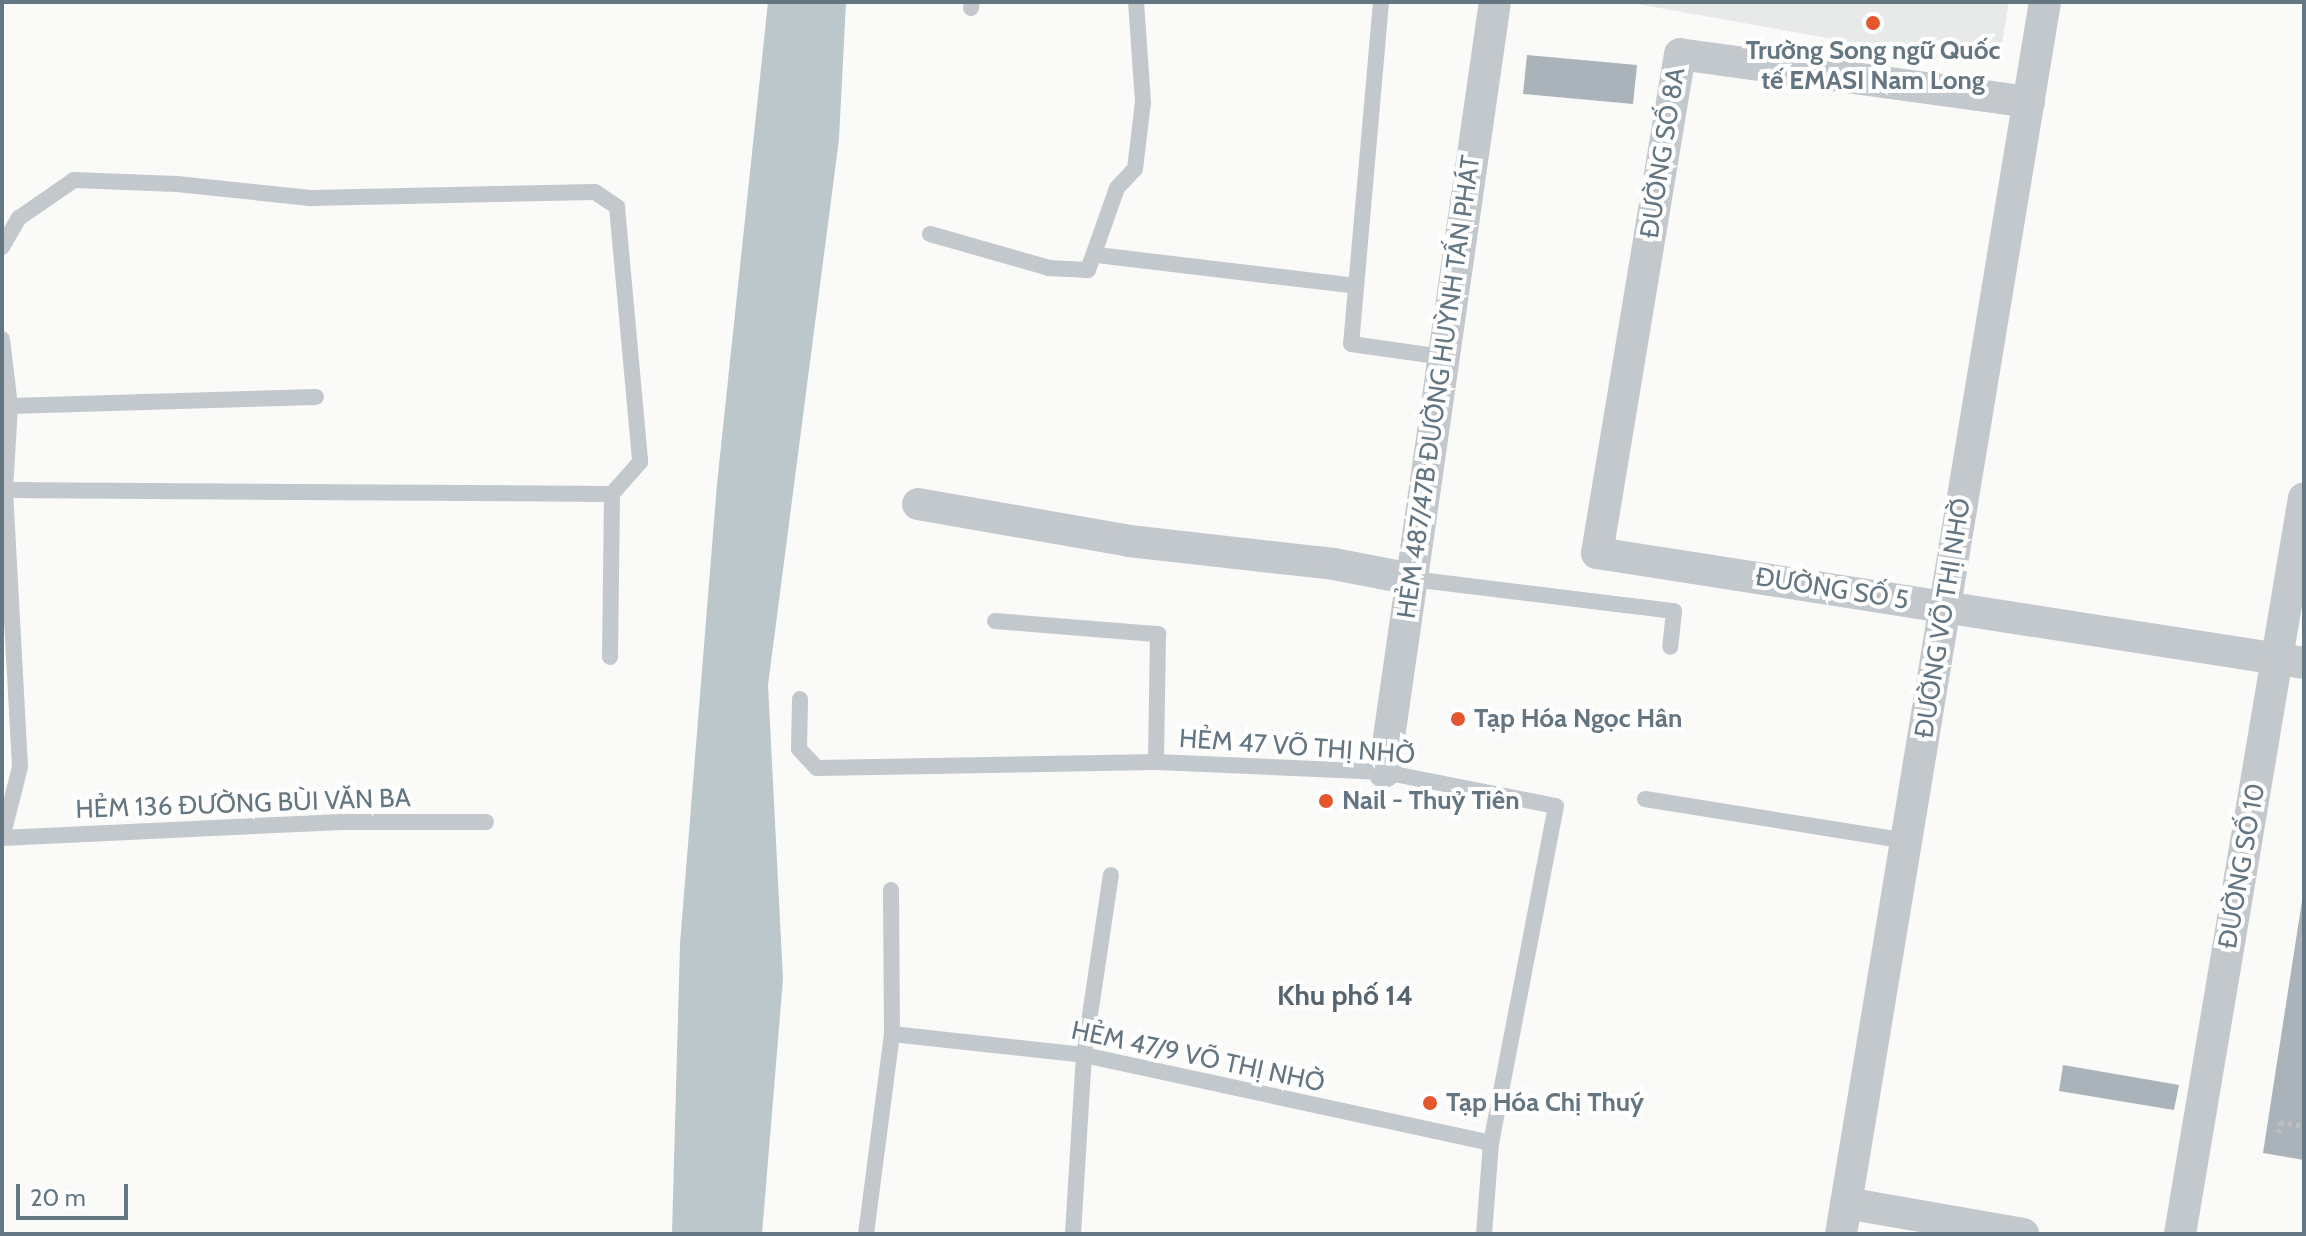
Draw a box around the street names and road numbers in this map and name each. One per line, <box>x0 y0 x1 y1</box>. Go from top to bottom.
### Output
street label: ĐƯỜNG SỐ 8A <box>1634 65 1692 241</box>
street label: HẺM 487/47B ĐƯỜNG HUỲNH TẤN PHÁT <box>1391 154 1487 620</box>
street label: ĐƯỜNG VÕ THỊ NHỜ <box>1909 496 1977 740</box>
street label: ĐƯỜNG SỐ 5 <box>1753 562 1911 616</box>
street label: HẺM 47 VÕ THỊ NHỜ <box>1178 723 1416 771</box>
street label: ĐƯỜNG SỐ 10 <box>2212 781 2272 951</box>
street label: HẺM 136 ĐƯỜNG BÙI VĂN BA <box>75 783 411 825</box>
street label: HẺM 47/9 VÕ THỊ NHỜ <box>1068 1015 1328 1099</box>

